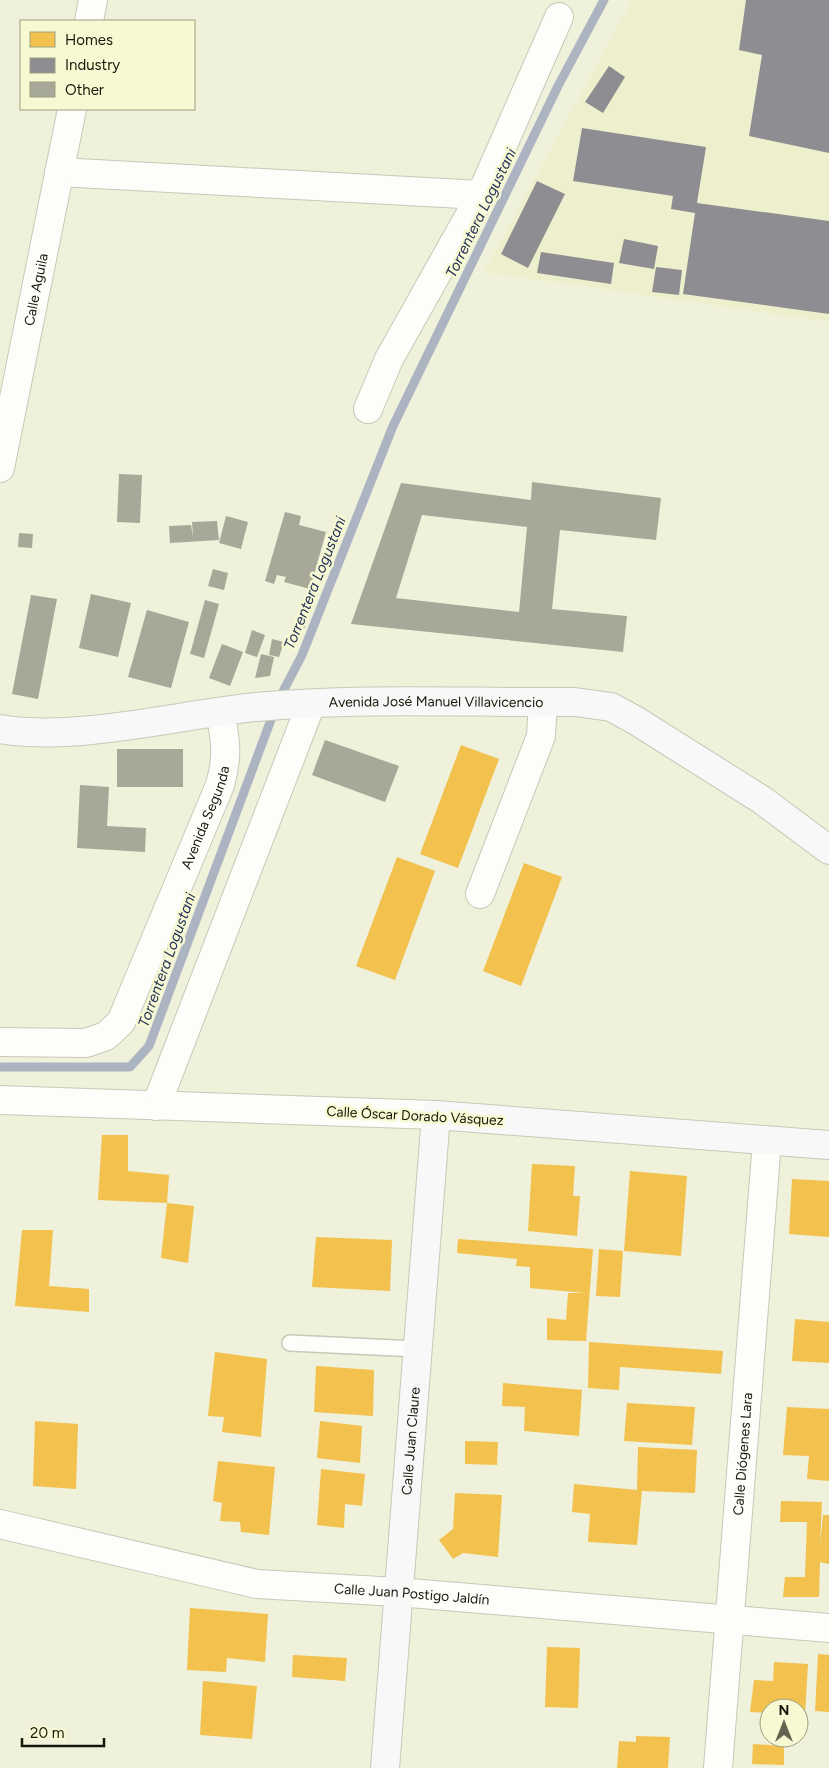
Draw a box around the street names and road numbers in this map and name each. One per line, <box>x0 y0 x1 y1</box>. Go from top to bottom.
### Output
street label: Calle Aguila <box>20 252 51 327</box>
street label: Avenida José Manuel Villavicencio <box>328 693 543 711</box>
street label: Avenida Segunda <box>177 765 233 872</box>
street label: Calle Óscar Dorado Vásquez <box>326 1103 504 1129</box>
street label: Calle Juan Claure <box>398 1386 423 1496</box>
street label: Calle Diógenes Lara <box>729 1392 756 1516</box>
street label: Calle Juan Postigo Jaldín <box>334 1580 490 1608</box>

